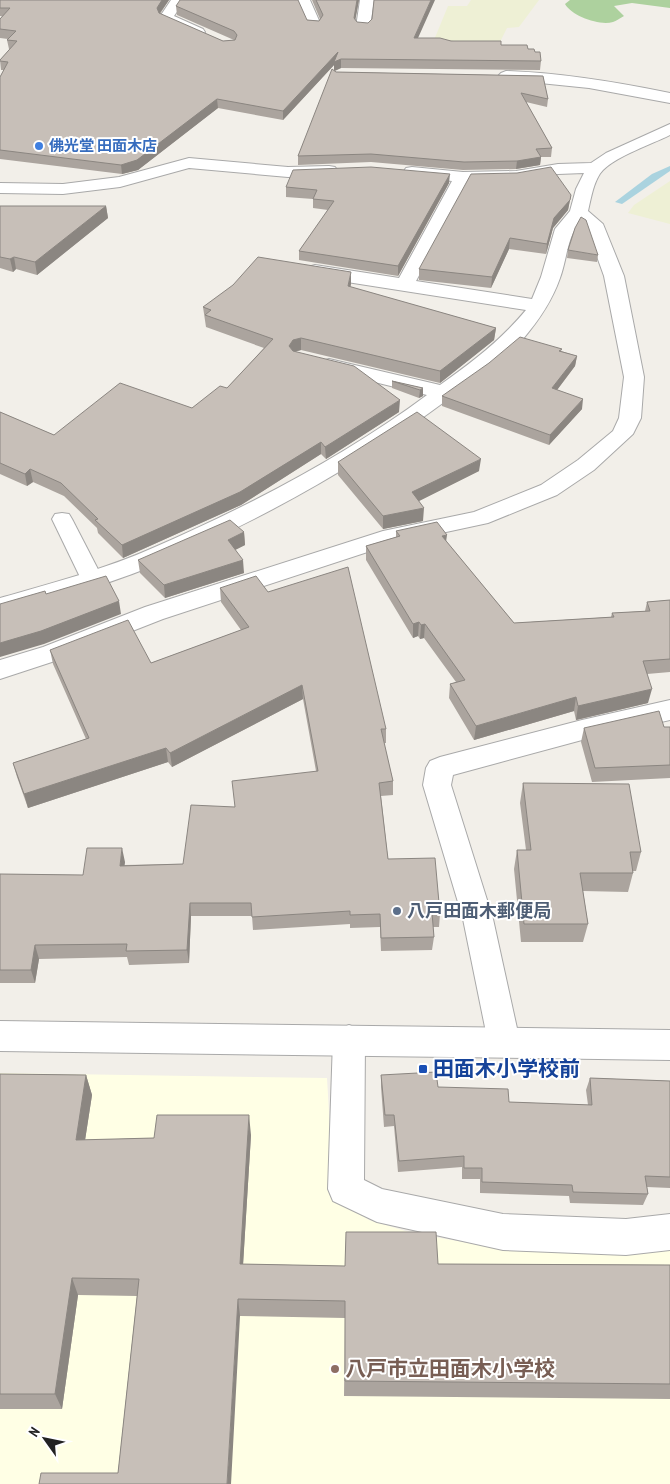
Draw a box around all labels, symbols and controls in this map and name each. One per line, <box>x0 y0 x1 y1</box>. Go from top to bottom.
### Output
place label: 佛光堂 田面木店 <box>49 136 157 155</box>
marker: 佛光堂 田面木店 <box>33 140 45 152</box>
place label: 八戸田面木郵便局 <box>407 899 551 922</box>
marker: 八戸田面木郵便局 <box>391 905 403 917</box>
place label: 田面木小学校前 <box>433 1055 580 1082</box>
marker: 田面木小学校前 <box>417 1063 429 1075</box>
place label: 八戸市立田面木小学校 <box>345 1355 555 1382</box>
marker: 八戸市立田面木小学校 <box>329 1363 341 1375</box>
north arrow <box>20 1414 70 1464</box>
text: N <box>24 1424 44 1440</box>

